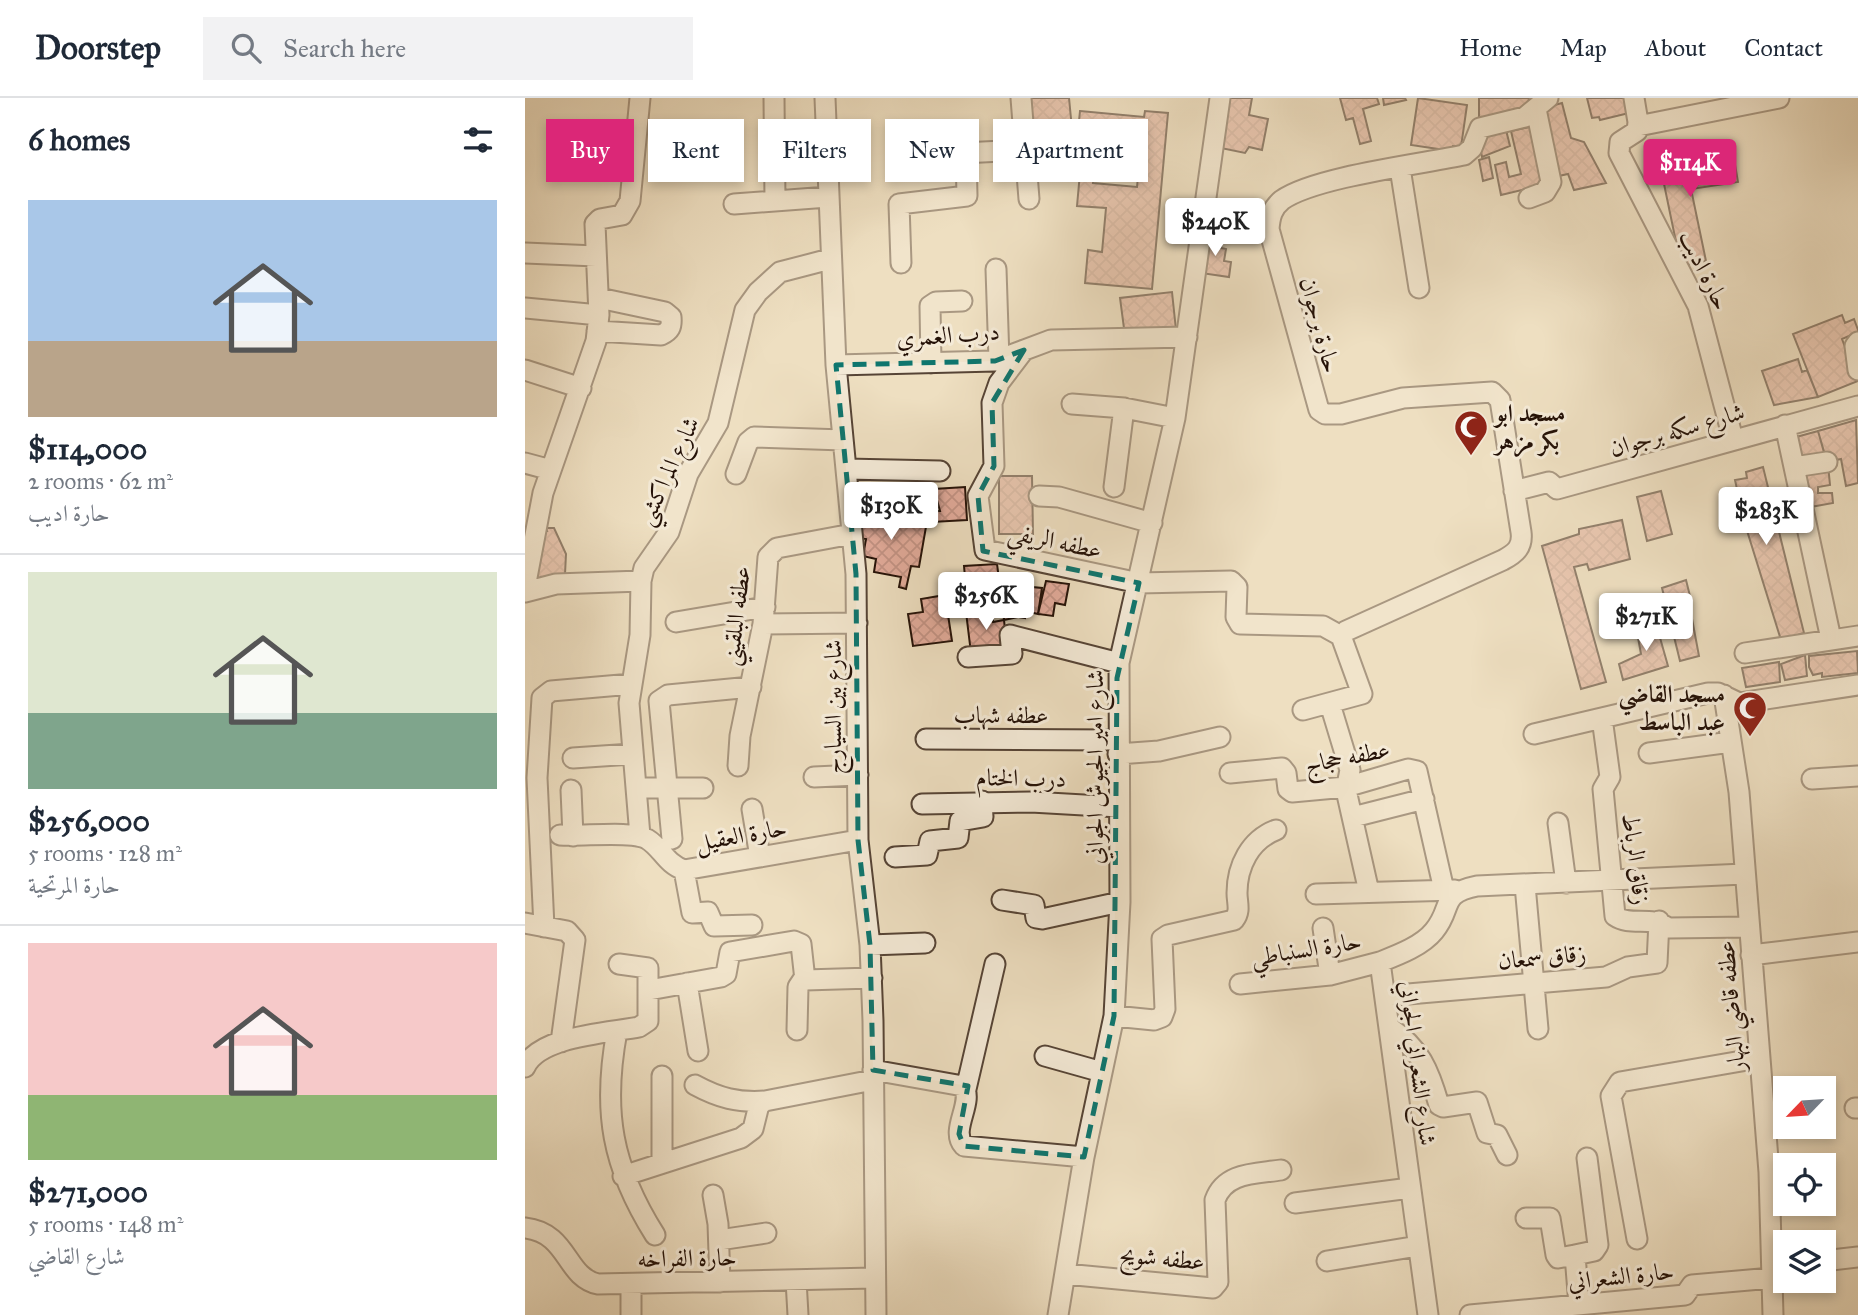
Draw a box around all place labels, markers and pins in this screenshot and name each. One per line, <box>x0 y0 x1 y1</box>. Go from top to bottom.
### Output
pin: $114K <box>1641 140 1739 199</box>
pin: $240K <box>1166 198 1264 258</box>
place label: مسجد ابو بكر مزهر <box>1492 398 1565 458</box>
mosque icon: مسجد ابو بكر مزهر <box>1452 408 1490 457</box>
pin: $130K <box>842 482 940 542</box>
pin: $283K <box>1717 488 1815 547</box>
pin: $256K <box>937 573 1035 632</box>
pin: $271K <box>1597 594 1695 653</box>
place label: مسجد القاضي عبد الباسط <box>1618 679 1725 737</box>
mosque icon: مسجد القاضي عبد الباسط <box>1731 689 1769 738</box>

